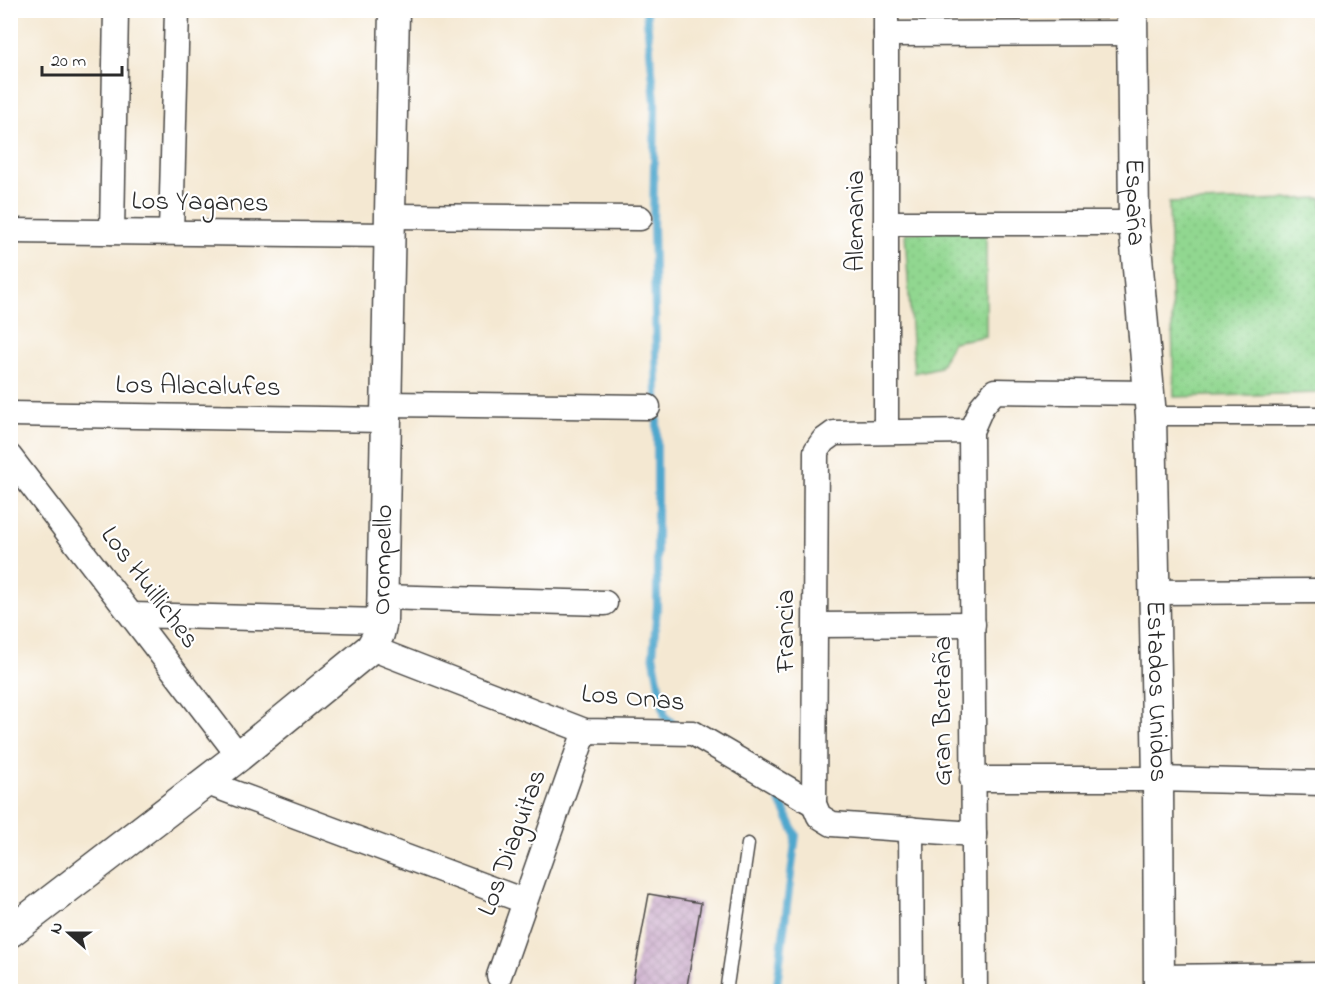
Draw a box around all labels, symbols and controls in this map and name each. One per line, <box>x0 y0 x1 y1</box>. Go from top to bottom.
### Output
scale bar <box>42 39 122 77</box>
text: 20 m <box>51 49 86 75</box>
street label: España <box>1114 158 1155 247</box>
street label: Alemania <box>837 170 876 272</box>
street label: Los Yaganes <box>131 182 269 224</box>
street label: Los Alacalufes <box>115 366 281 408</box>
street label: Orompello <box>363 504 404 616</box>
street label: Los Huilliches <box>90 518 208 658</box>
street label: Francia <box>767 589 806 674</box>
street label: Estados Unidos <box>1135 600 1178 782</box>
street label: Gran Bretaña <box>924 636 963 786</box>
street label: Los Onas <box>580 675 686 723</box>
street label: Los Diaguitas <box>468 764 558 922</box>
north arrow <box>39 903 99 963</box>
text: N <box>44 919 70 938</box>

